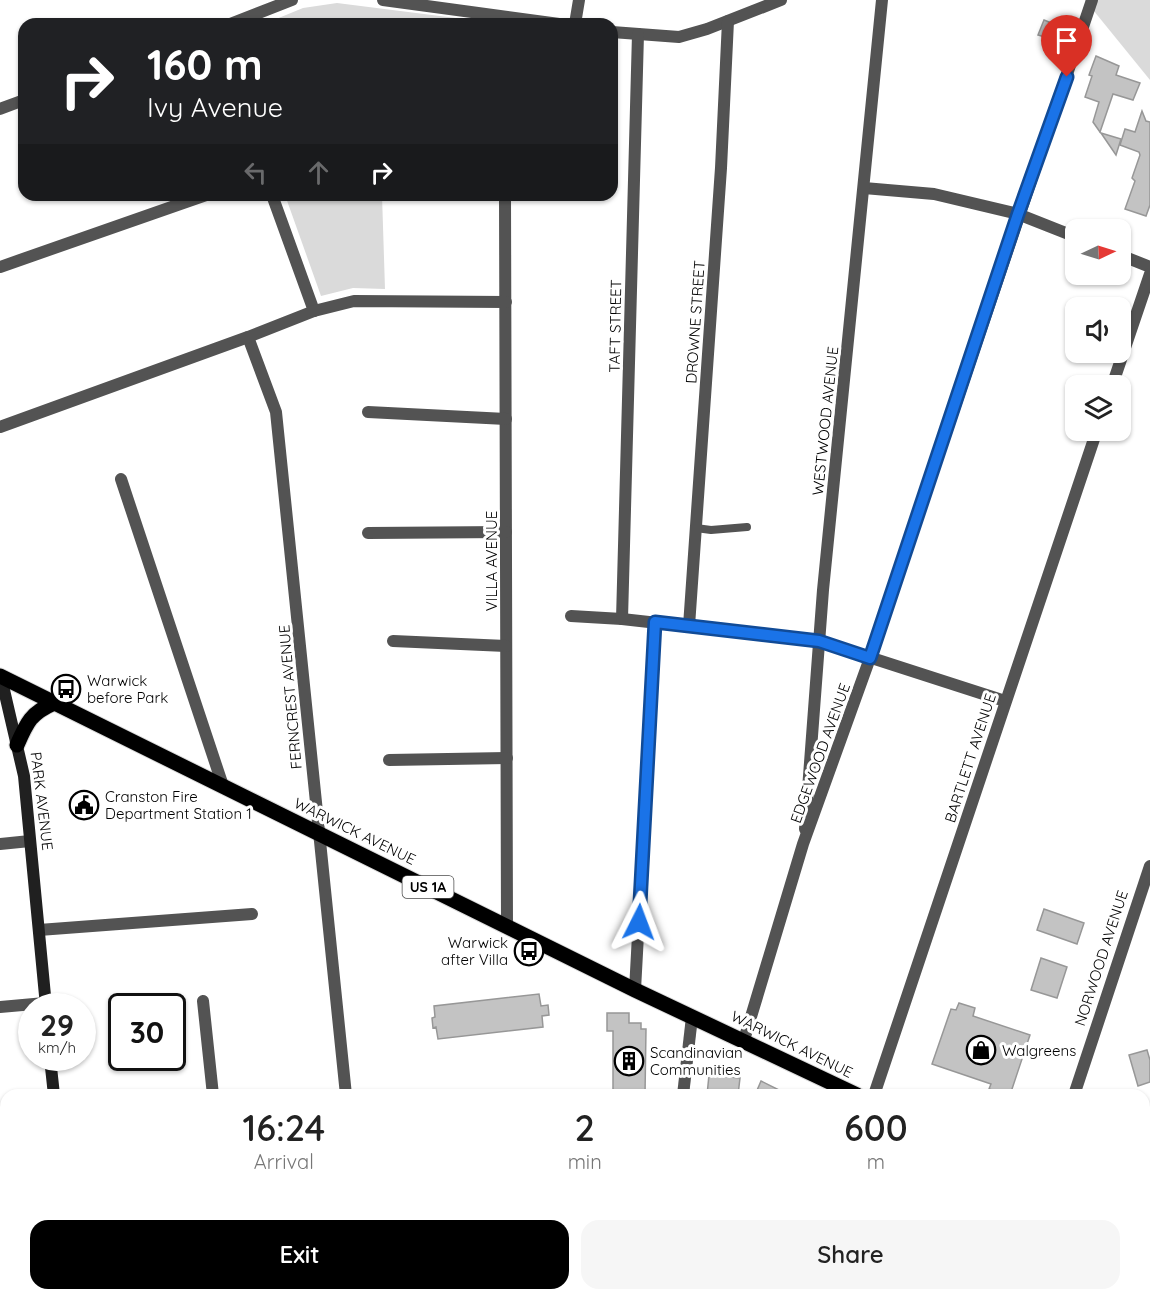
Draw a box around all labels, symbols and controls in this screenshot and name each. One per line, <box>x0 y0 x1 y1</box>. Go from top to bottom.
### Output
pin <box>1041 15 1092 77</box>
icon: arrive <box>1050 24 1083 57</box>
text: 160 m <box>147 38 263 91</box>
icon: right <box>48 42 126 120</box>
text: Ivy Avenue <box>147 90 283 124</box>
icon: left <box>239 156 272 189</box>
icon: ahead <box>302 156 335 189</box>
icon: right <box>365 156 398 189</box>
north arrow <box>1065 219 1131 285</box>
map controls <box>1065 219 1131 441</box>
street label: DROWNE STREET <box>681 260 709 384</box>
street label: TAFT STREET <box>605 279 625 373</box>
button: sound <box>1065 297 1131 363</box>
street label: WESTWOOD AVENUE <box>808 345 842 497</box>
button: layers <box>1065 375 1131 441</box>
street label: VILLA AVENUE <box>482 511 501 611</box>
street label: FERNCREST AVENUE <box>274 624 306 770</box>
place label: Warwick before Park <box>87 671 168 707</box>
bus stop icon: Warwick before Park <box>50 673 82 705</box>
street label: EDGEWOOD AVENUE <box>786 680 854 826</box>
street label: BARTLETT AVENUE <box>940 691 1000 825</box>
street label: PARK AVENUE <box>27 751 57 851</box>
place label: Cranston Fire Department Station 1 <box>105 787 252 823</box>
public building icon: Cranston Fire Department Station 1 <box>68 789 100 821</box>
street label: WARWICK AVENUE <box>291 793 419 869</box>
road number: US 1A <box>402 876 454 898</box>
street label: NORWOOD AVENUE <box>1070 888 1132 1028</box>
position arrow <box>607 890 671 954</box>
place label: Warwick after Villa <box>441 933 508 969</box>
bus stop icon: Warwick after Villa <box>513 935 545 967</box>
speed limit sign: 30 <box>108 993 186 1071</box>
text: 29 <box>40 1006 74 1044</box>
street label: WARWICK AVENUE <box>728 1006 856 1082</box>
shop icon: Walgreens <box>965 1034 997 1066</box>
text: km/h <box>38 1038 76 1057</box>
place label: Walgreens <box>1002 1041 1076 1060</box>
place label: Scandinavian Communities <box>650 1043 743 1079</box>
building icon: Scandinavian Communities <box>613 1045 645 1077</box>
text: 16:24 <box>242 1105 325 1150</box>
text: 2 <box>575 1105 595 1150</box>
text: 600 <box>844 1105 908 1150</box>
text: Arrival <box>254 1149 314 1174</box>
text: min <box>568 1149 602 1174</box>
text: m <box>867 1149 885 1174</box>
button: Exit <box>30 1220 569 1289</box>
button: Share <box>581 1220 1120 1289</box>

